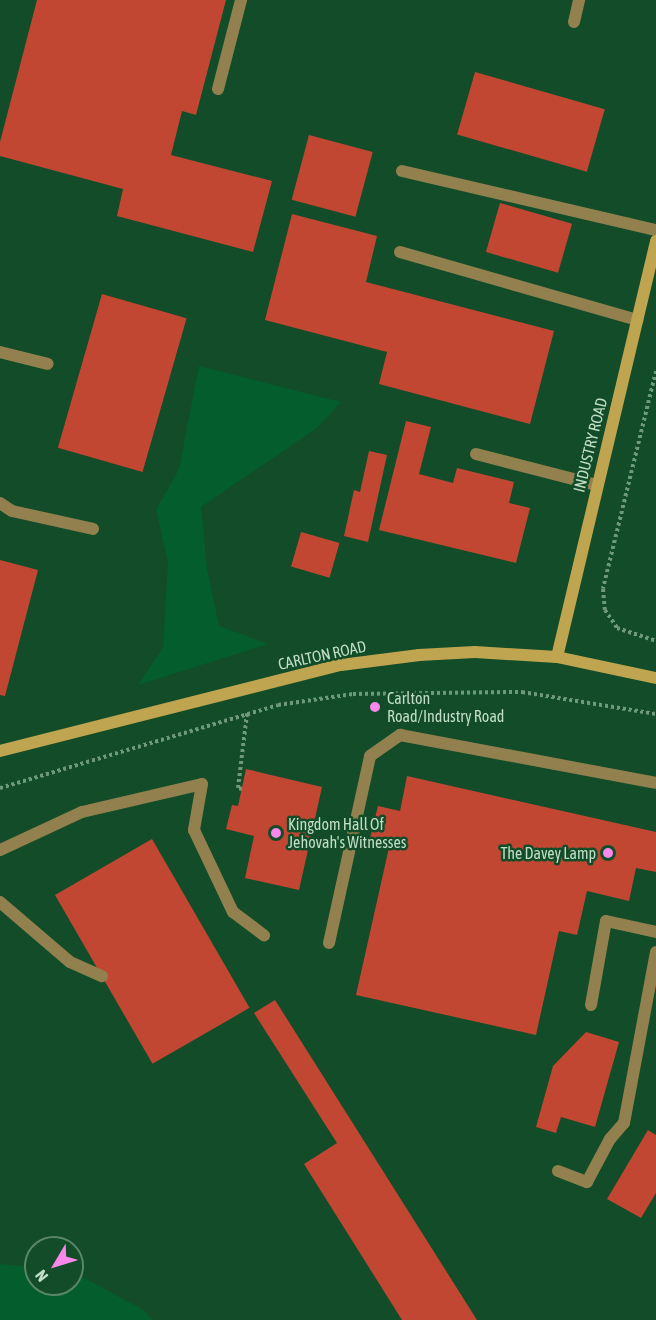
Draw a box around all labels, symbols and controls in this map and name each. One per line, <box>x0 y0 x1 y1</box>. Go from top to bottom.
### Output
street label: INDUSTRY ROAD <box>569 396 611 494</box>
street label: CARLTON ROAD <box>276 636 368 674</box>
place label: Carlton Road/Industry Road <box>387 688 504 726</box>
marker: Carlton Road/Industry Road <box>368 700 382 714</box>
place label: Kingdom Hall Of Jehovah's Witnesses <box>288 814 406 852</box>
marker: Kingdom Hall Of Jehovah's Witnesses <box>269 826 283 840</box>
place label: The Davey Lamp <box>501 843 596 863</box>
marker: The Davey Lamp <box>601 846 615 860</box>
north arrow <box>24 1236 84 1296</box>
text: N <box>31 1267 51 1285</box>

